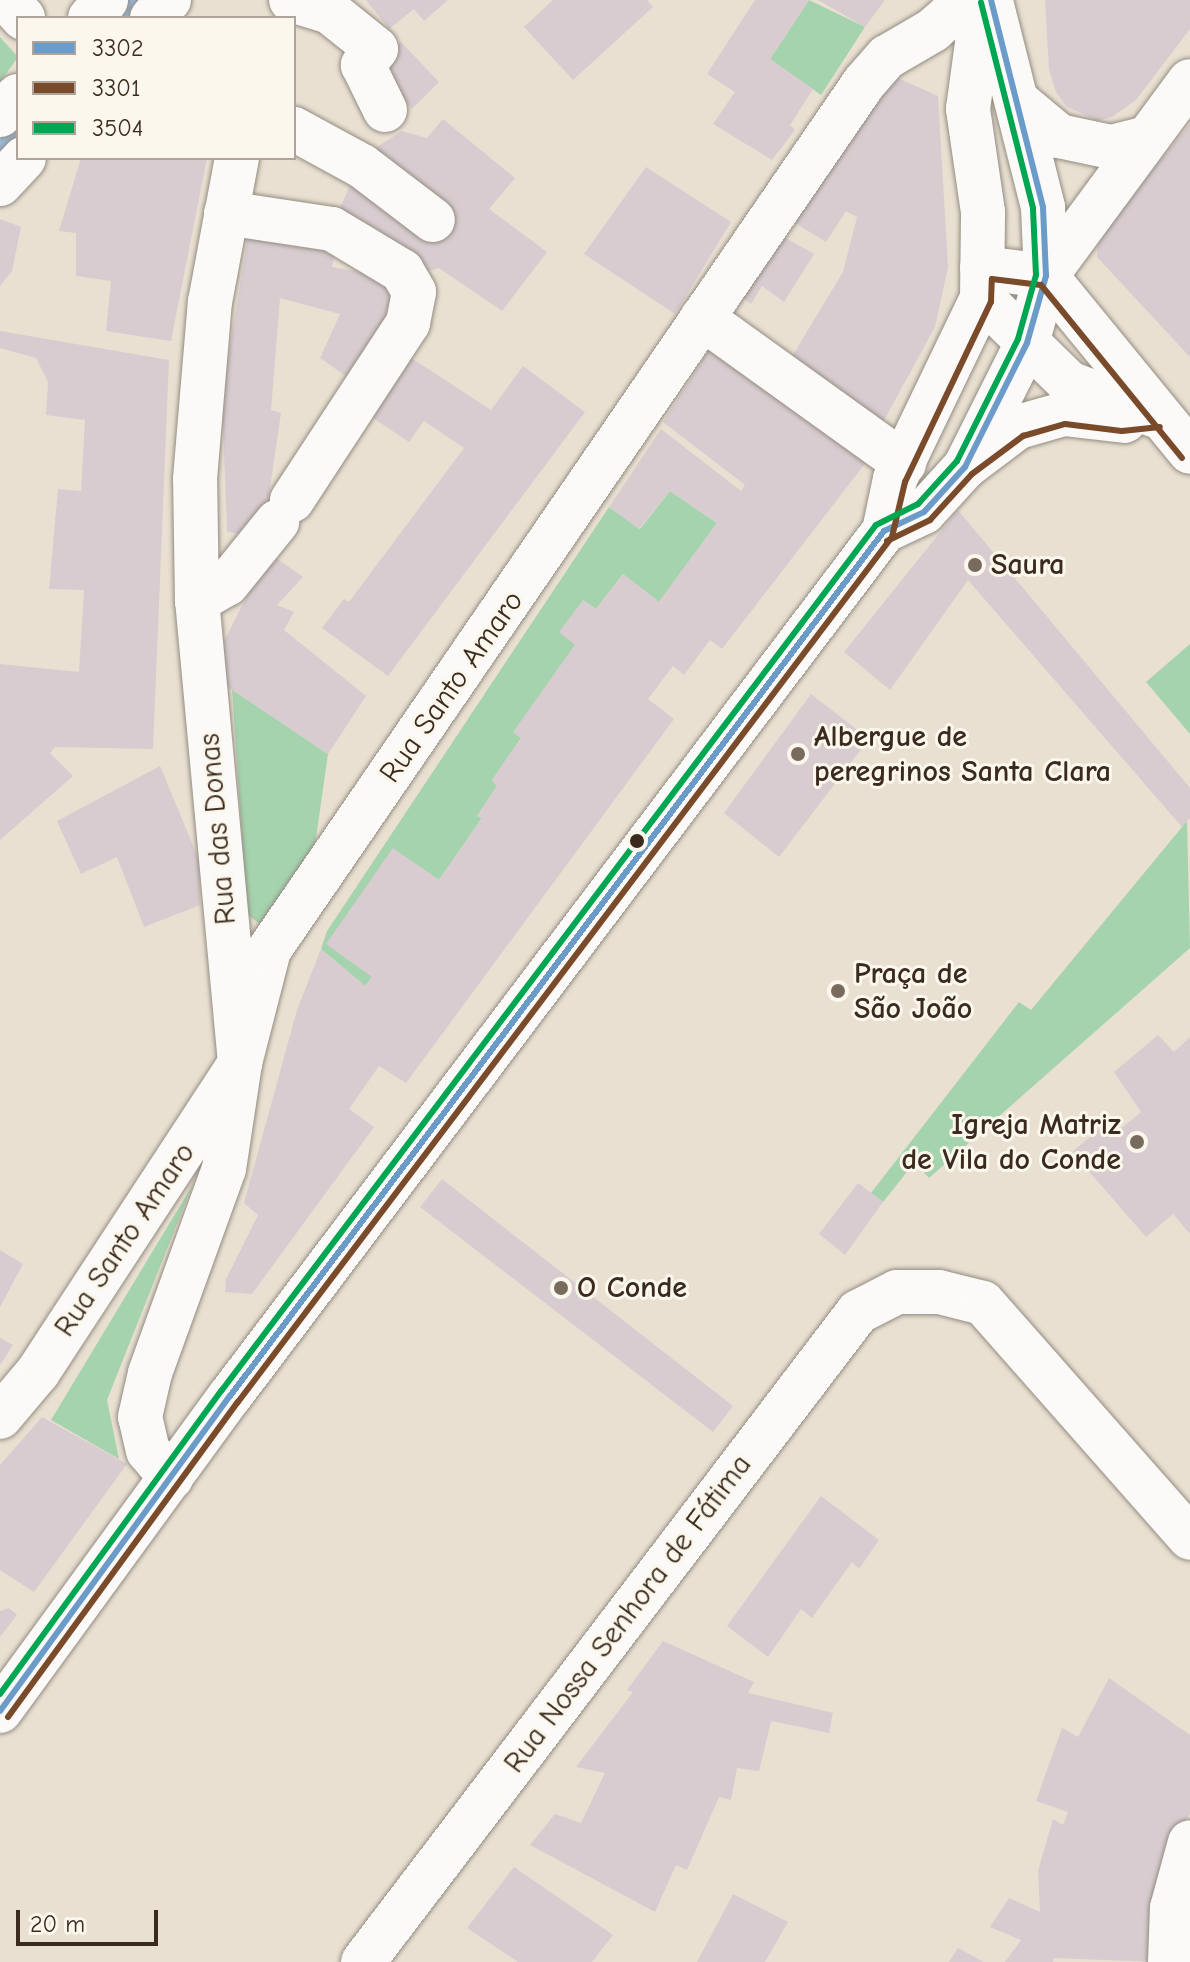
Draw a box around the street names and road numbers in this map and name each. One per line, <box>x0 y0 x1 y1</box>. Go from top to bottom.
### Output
street label: Rua Santo Amaro <box>372 584 532 790</box>
street label: Rua das Donas <box>192 732 244 926</box>
street label: Rua Santo Amaro <box>47 1136 203 1344</box>
street label: Rua Nossa Senhora de Fátima <box>497 1448 759 1780</box>

